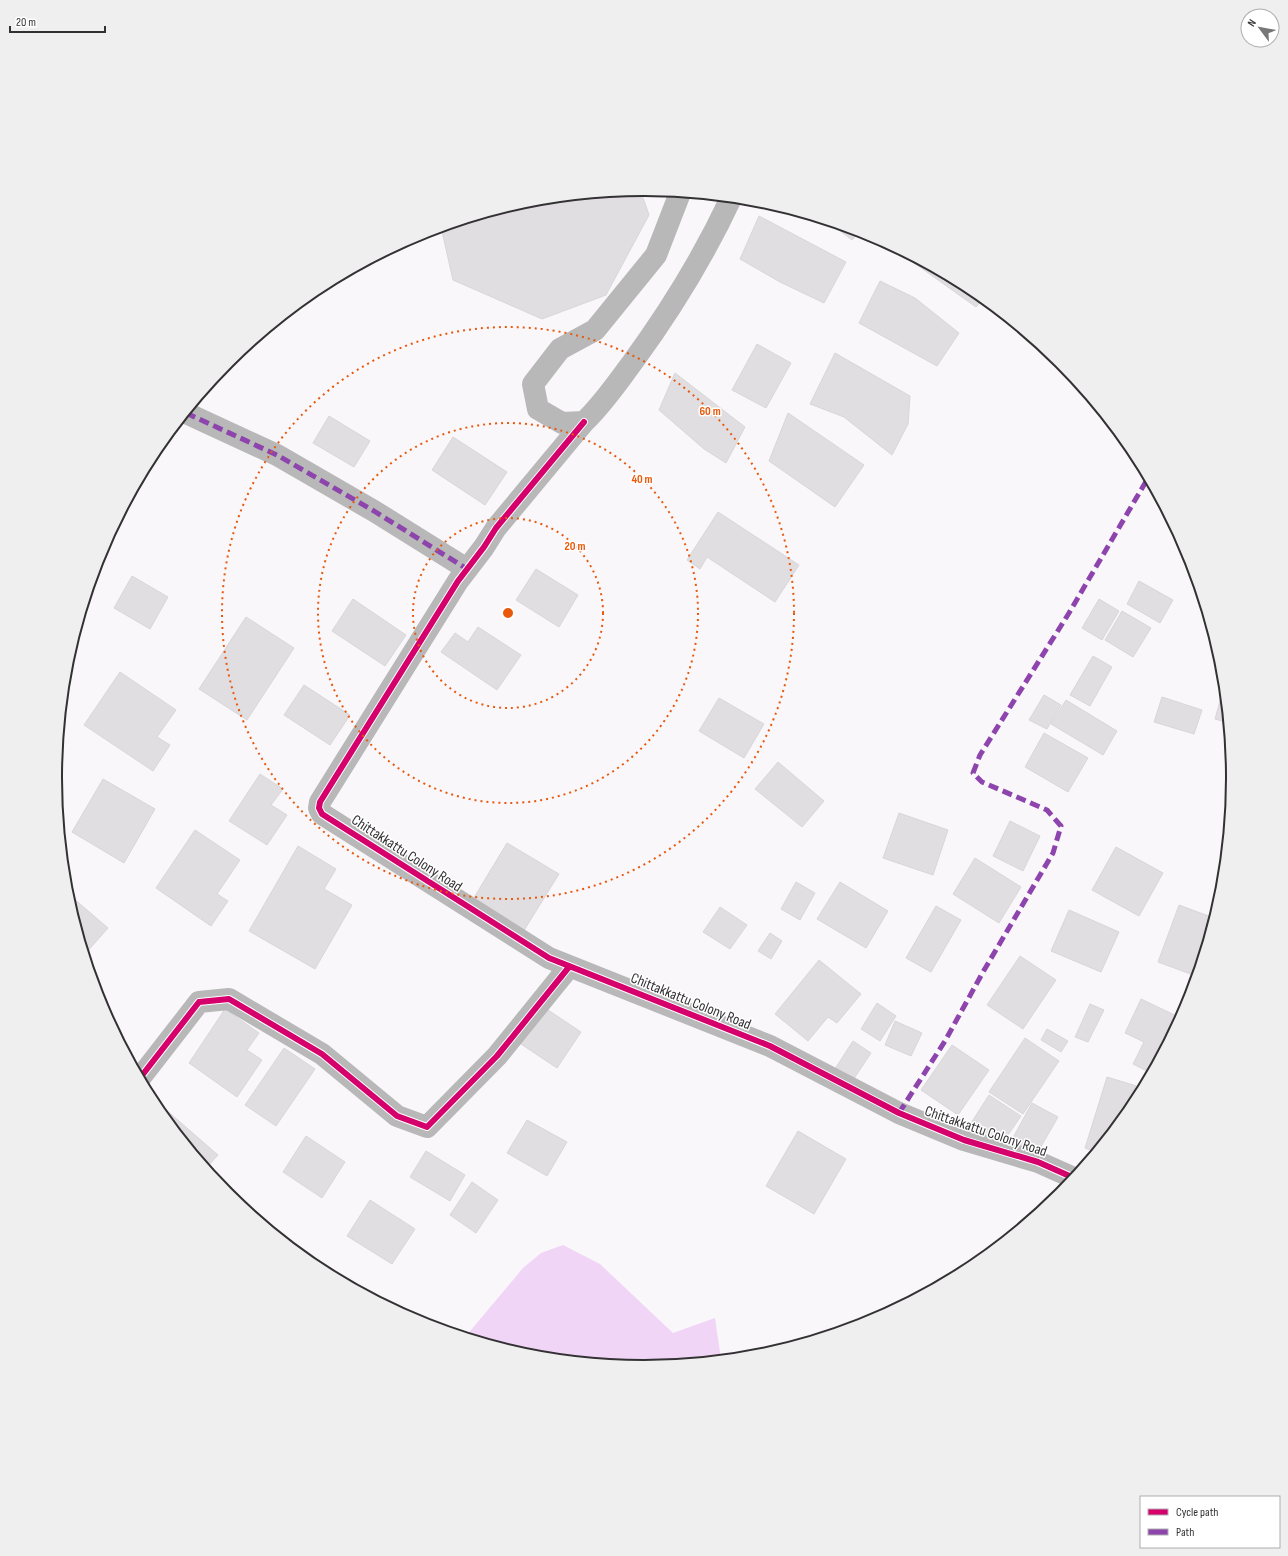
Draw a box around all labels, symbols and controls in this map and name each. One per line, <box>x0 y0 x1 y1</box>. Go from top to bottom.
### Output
scale bar <box>10 8 105 34</box>
north arrow <box>1240 8 1280 48</box>
text: 20 m <box>16 15 36 30</box>
text: N <box>1245 17 1259 29</box>
text: 60 m <box>699 404 721 419</box>
text: 40 m <box>631 472 653 487</box>
text: 20 m <box>565 539 585 554</box>
centre of rings <box>501 606 515 620</box>
street label: Chittakkattu Colony Road <box>348 811 466 896</box>
street label: Chittakkattu Colony Road <box>628 969 754 1034</box>
street label: Chittakkattu Colony Road <box>922 1102 1050 1161</box>
legend <box>1140 1496 1280 1548</box>
text: Cycle path <box>1176 1505 1218 1520</box>
text: Path <box>1176 1525 1194 1540</box>

